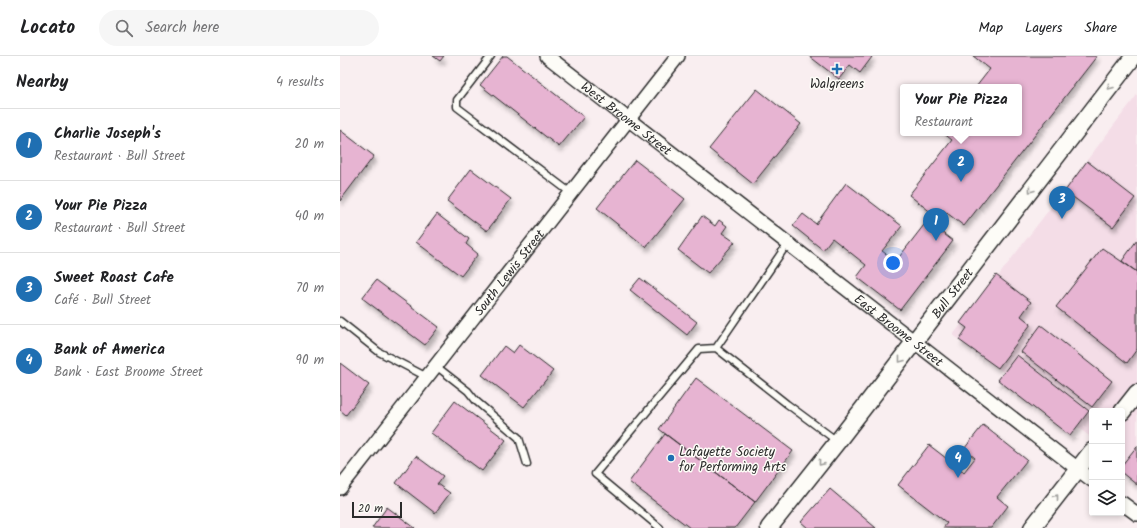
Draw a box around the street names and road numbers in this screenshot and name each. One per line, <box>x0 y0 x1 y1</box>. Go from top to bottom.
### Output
street label: West Broome Street <box>576 77 677 162</box>
street label: South Lewis Street <box>469 225 551 321</box>
street label: Bull Street <box>927 263 980 324</box>
street label: East Broome Street <box>849 289 948 373</box>

